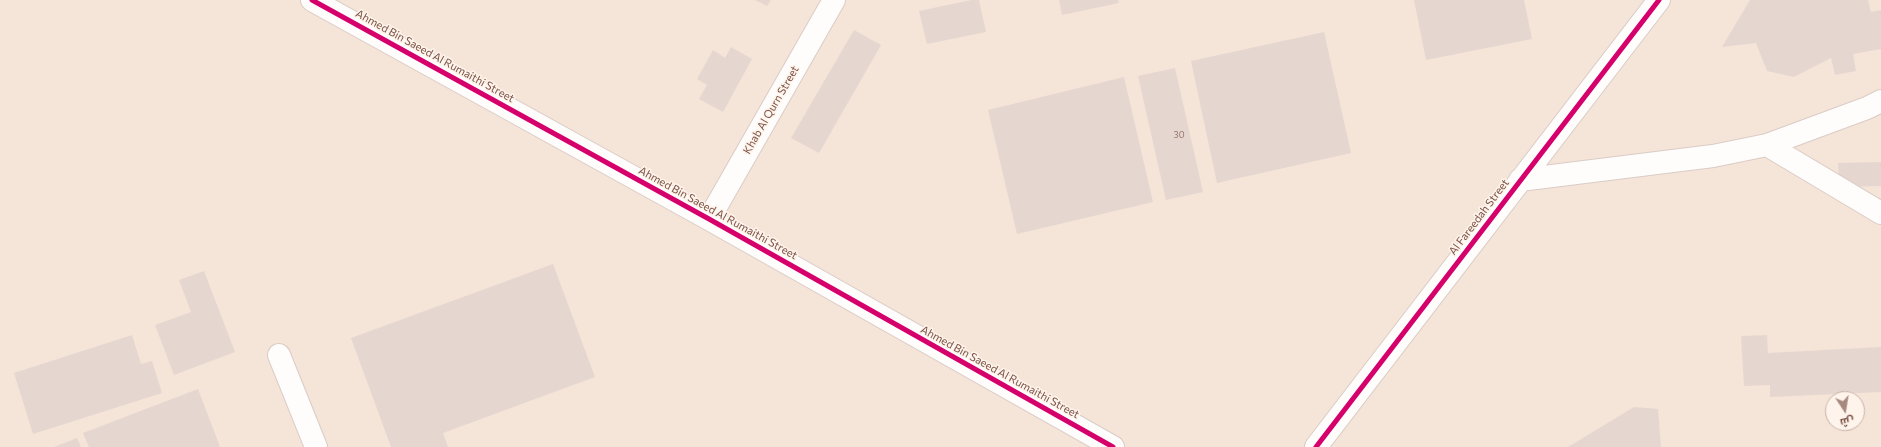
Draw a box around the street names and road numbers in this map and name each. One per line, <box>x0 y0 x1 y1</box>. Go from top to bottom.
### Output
street label: Ahmed Bin Saeed Al Rumaithi Street <box>353 7 517 105</box>
street label: Khab Al Qurn Street <box>740 64 802 156</box>
street label: Ahmed Bin Saeed Al Rumaithi Street <box>636 164 800 262</box>
street label: Al Fareedah Street <box>1446 176 1512 258</box>
street label: Ahmed Bin Saeed Al Rumaithi Street <box>918 323 1082 421</box>

